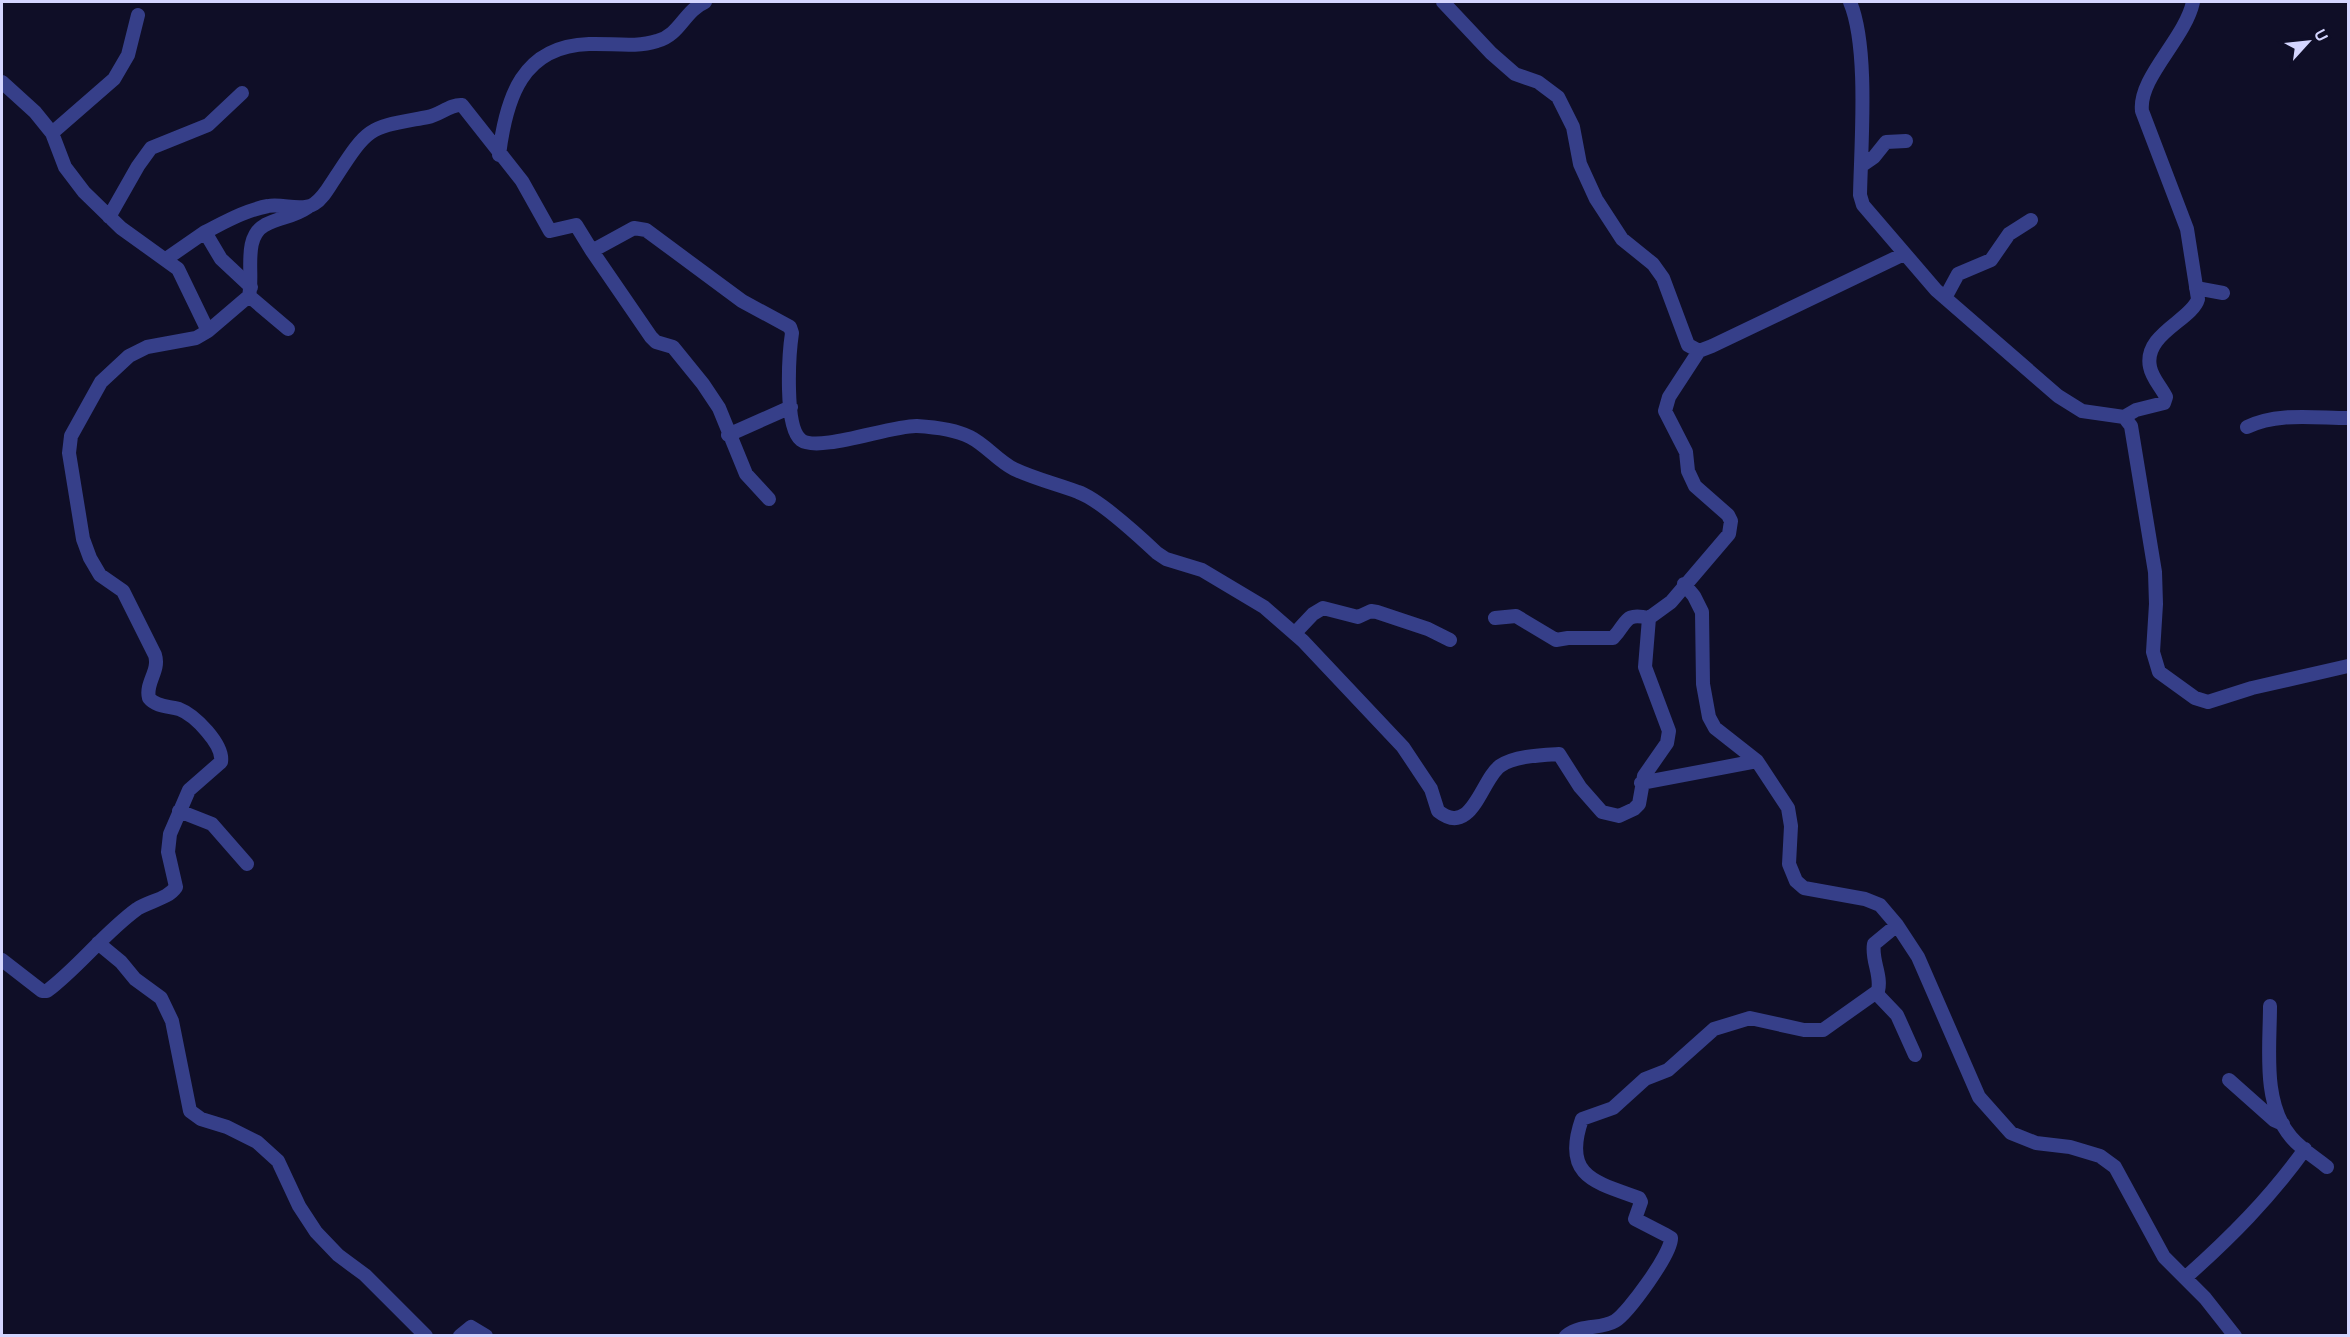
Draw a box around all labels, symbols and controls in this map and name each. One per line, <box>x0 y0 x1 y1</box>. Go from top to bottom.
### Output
north arrow <box>2278 12 2338 72</box>
text: U <box>2308 26 2331 46</box>

